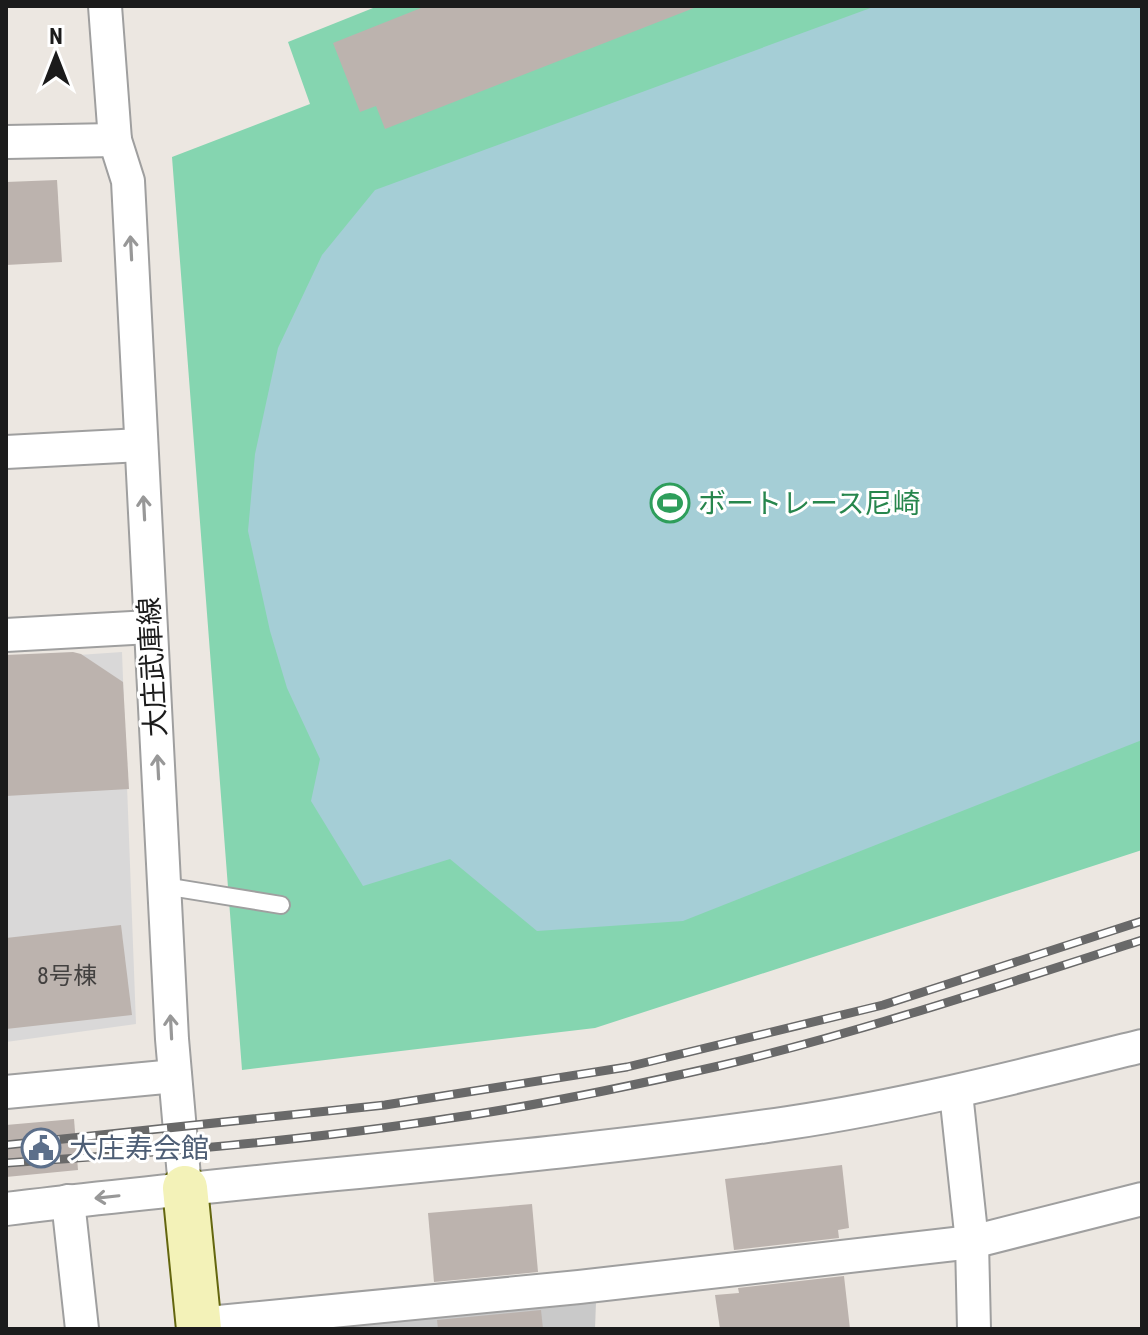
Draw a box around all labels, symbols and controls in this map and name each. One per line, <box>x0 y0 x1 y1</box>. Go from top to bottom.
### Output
north arrow <box>16 16 96 96</box>
text: N <box>49 24 63 49</box>
one-way arrow <box>123 235 138 262</box>
sports icon: ボートレース尼崎 <box>649 482 691 524</box>
place label: ボートレース尼崎 <box>698 487 921 520</box>
one-way arrow <box>137 495 152 522</box>
street label: 大庄武庫線 <box>132 596 173 738</box>
one-way arrow <box>150 754 165 781</box>
house number: 8号棟 <box>37 962 97 990</box>
one-way arrow <box>163 1014 178 1041</box>
public building icon: 大庄寿会館 <box>20 1127 62 1169</box>
place label: 大庄寿会館 <box>69 1132 209 1165</box>
one-way arrow <box>95 1189 121 1204</box>

